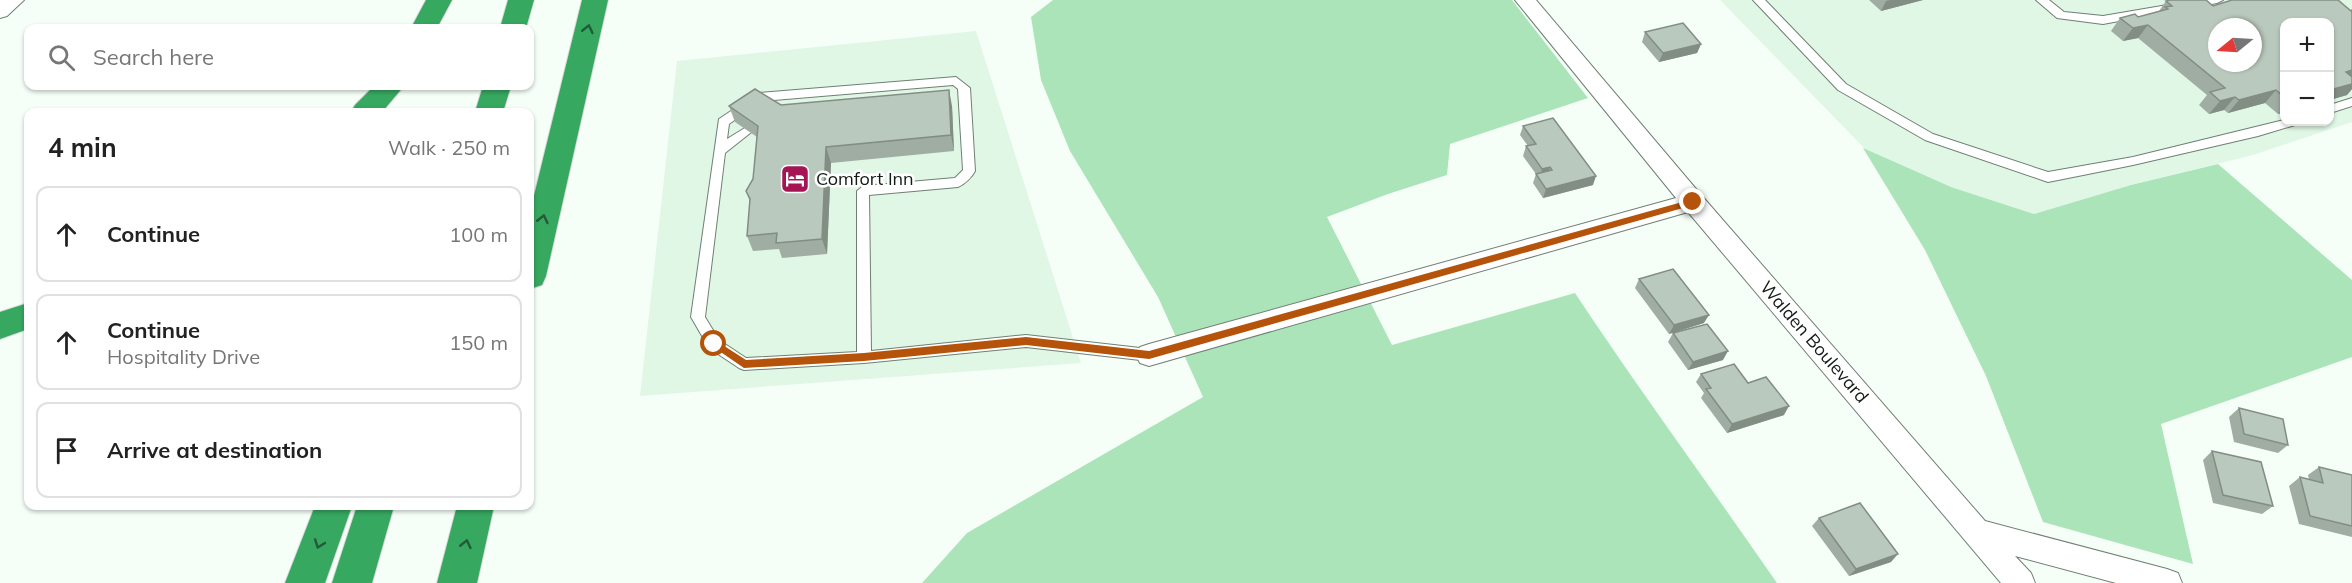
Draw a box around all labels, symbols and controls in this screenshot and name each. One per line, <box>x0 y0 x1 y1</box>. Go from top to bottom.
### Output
north arrow <box>2208 18 2262 72</box>
map controls <box>2280 18 2334 126</box>
button: + <box>2280 18 2334 72</box>
search box <box>24 24 534 90</box>
one-way arrow <box>580 24 593 34</box>
icon: search <box>45 41 78 74</box>
text: Search here <box>93 43 214 71</box>
button: − <box>2280 72 2334 126</box>
text: 4 min <box>48 131 117 164</box>
text: Walk · 250 m <box>388 135 510 160</box>
hotel icon: Comfort Inn <box>779 163 811 195</box>
place label: Comfort Inn <box>816 167 914 190</box>
route end <box>1679 188 1705 214</box>
one-way arrow <box>536 214 549 224</box>
icon: ahead <box>50 218 83 251</box>
text: Continue <box>107 220 200 248</box>
text: 100 m <box>449 222 508 247</box>
street label: Walden Boulevard <box>1755 276 1874 407</box>
text: Continue <box>107 316 200 344</box>
icon: ahead <box>50 326 83 359</box>
text: 150 m <box>449 330 508 355</box>
route start <box>700 330 726 356</box>
text: Hospitality Drive <box>107 344 260 369</box>
icon: arrive <box>50 434 83 467</box>
text: Arrive at destination <box>107 436 322 464</box>
one-way arrow <box>314 538 327 549</box>
one-way arrow <box>459 539 472 549</box>

